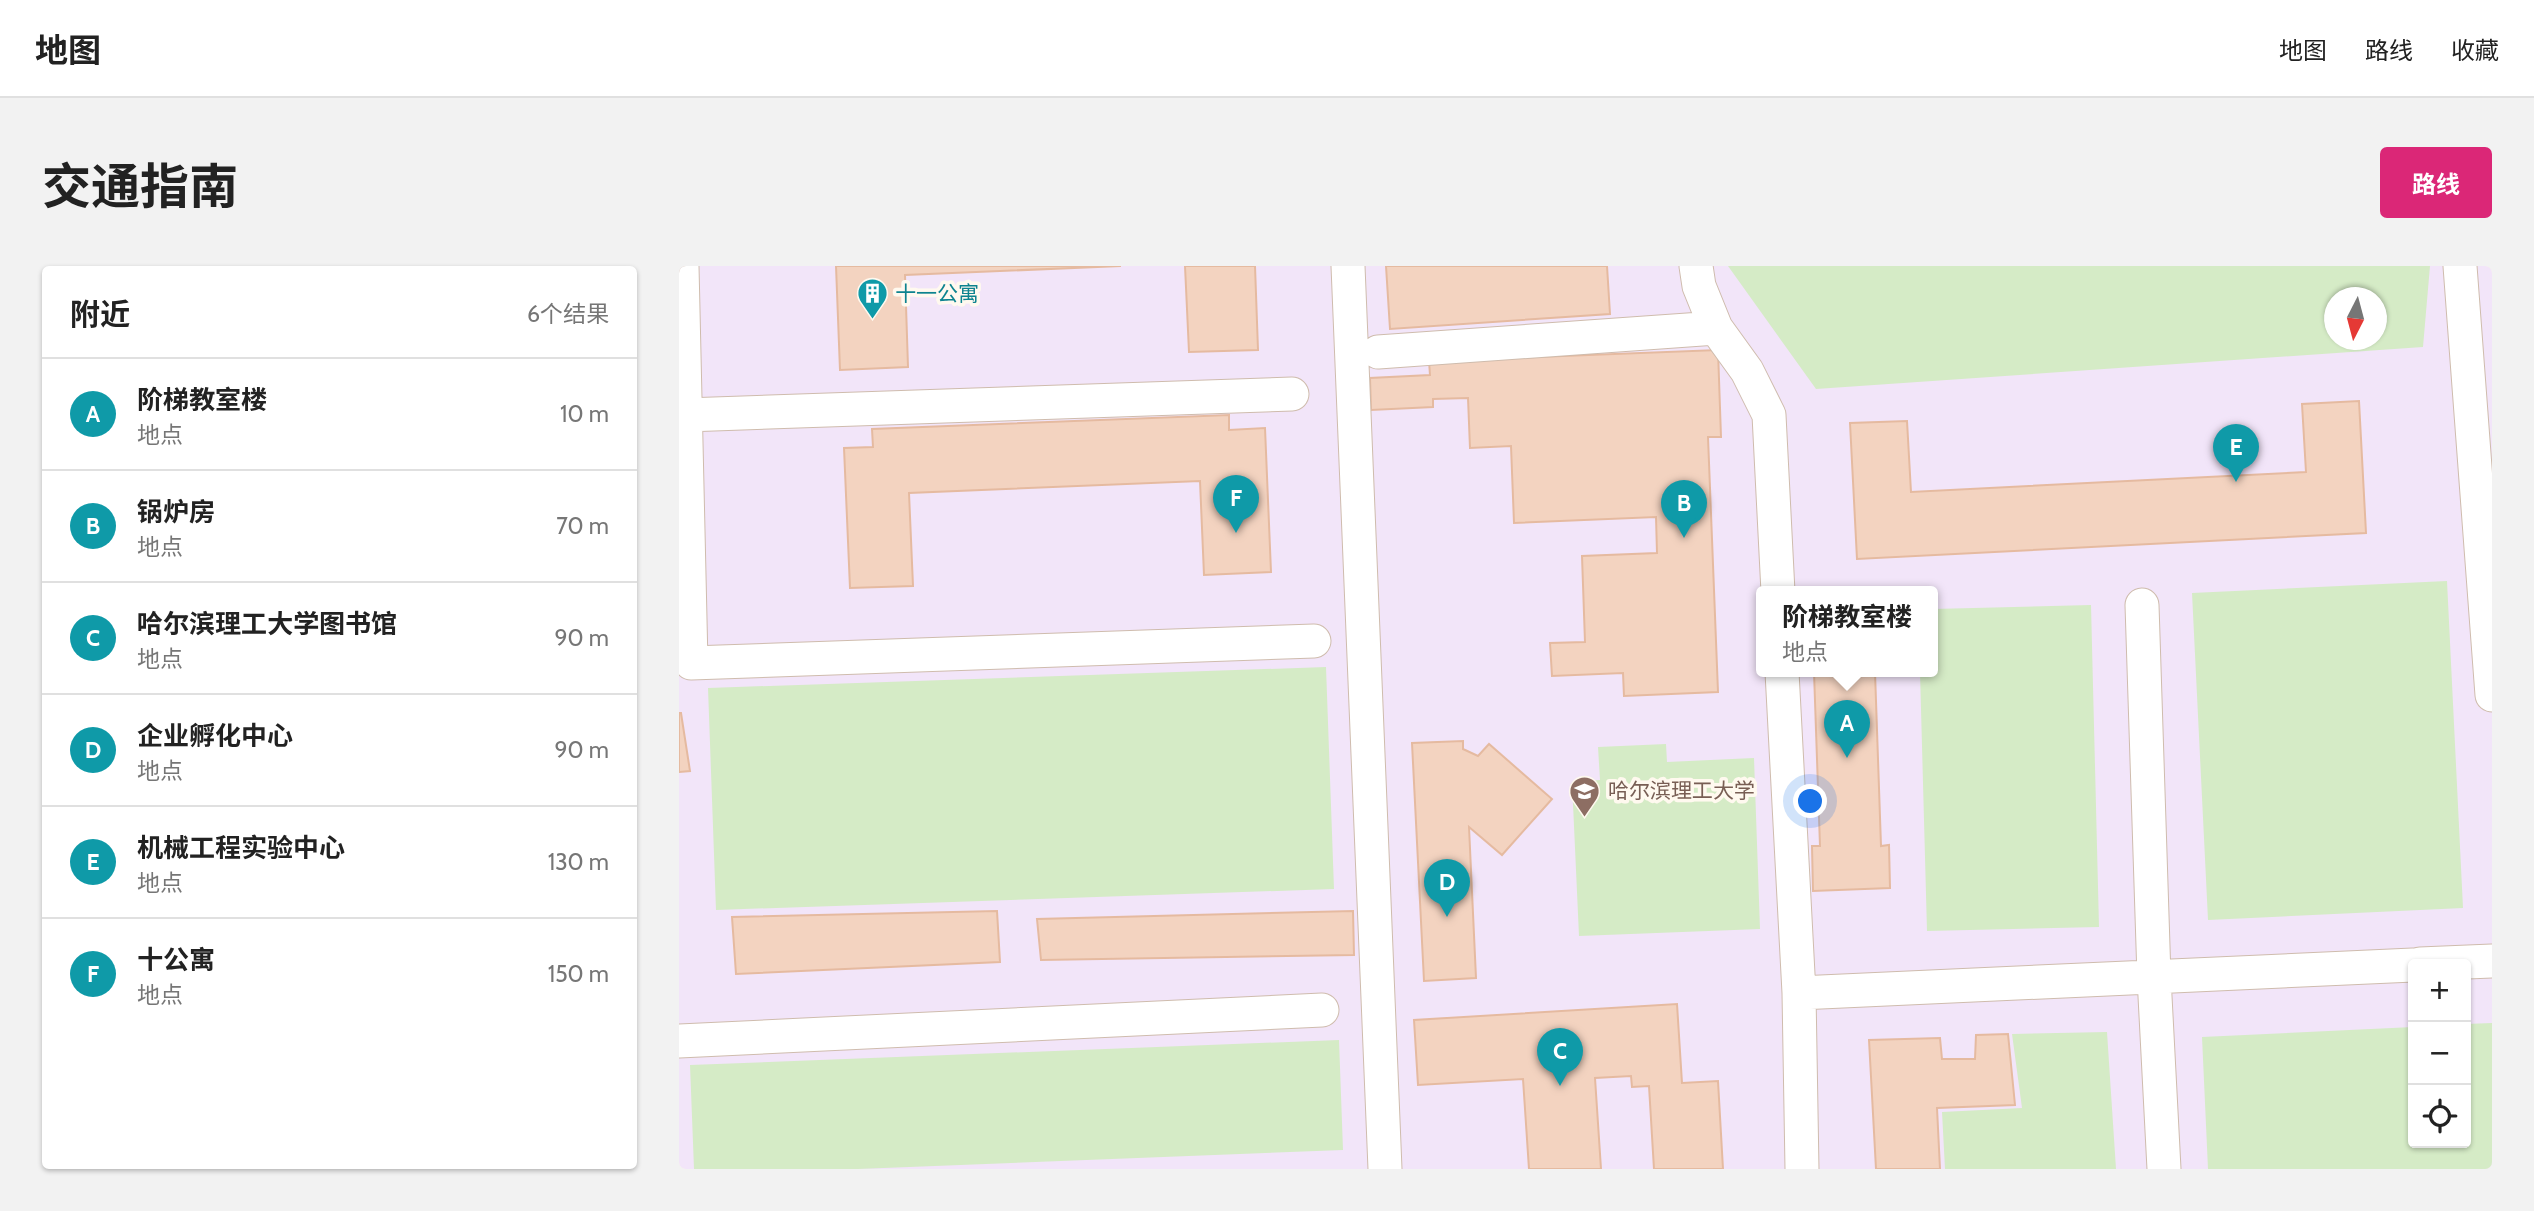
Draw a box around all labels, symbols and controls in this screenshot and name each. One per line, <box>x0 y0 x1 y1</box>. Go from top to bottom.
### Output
text: 地图 <box>35 30 101 70</box>
text: 地图 <box>2279 36 2327 65</box>
text: 路线 <box>2365 36 2413 65</box>
text: 收藏 <box>2451 36 2499 65</box>
button: 路线 <box>2380 147 2492 218</box>
text: 交通指南 <box>42 157 238 216</box>
building icon: 十一公寓 <box>855 277 889 321</box>
place label: 十一公寓 <box>895 281 979 306</box>
north arrow <box>2324 287 2387 350</box>
text: 附近 <box>70 296 130 333</box>
text: 6个结果 <box>527 300 609 328</box>
text: 阶梯教室楼 <box>137 384 267 416</box>
text: A <box>86 400 100 428</box>
text: 10 m <box>560 400 609 428</box>
text: 地点 <box>137 421 183 449</box>
pin: E <box>2213 424 2259 482</box>
pin: F <box>1213 475 1259 533</box>
pin: B <box>1661 480 1707 538</box>
text: 锅炉房 <box>137 496 215 528</box>
text: B <box>86 512 100 540</box>
text: 70 m <box>556 512 609 540</box>
text: 地点 <box>137 533 183 561</box>
popup <box>1756 586 1938 677</box>
text: 阶梯教室楼 <box>1782 601 1912 633</box>
text: 哈尔滨理工大学图书馆 <box>137 608 397 640</box>
text: C <box>86 624 100 652</box>
text: 90 m <box>555 624 609 652</box>
text: 地点 <box>1782 638 1828 666</box>
text: 地点 <box>137 645 183 673</box>
pin: A <box>1824 700 1870 758</box>
text: 企业孵化中心 <box>137 720 293 752</box>
text: D <box>85 736 101 764</box>
text: 90 m <box>555 736 609 764</box>
text: 地点 <box>137 757 183 785</box>
school or university icon: 哈尔滨理工大学 <box>1568 774 1602 818</box>
place label: 哈尔滨理工大学 <box>1608 778 1755 803</box>
your location <box>1793 784 1827 818</box>
text: 机械工程实验中心 <box>137 832 345 864</box>
text: E <box>86 848 100 876</box>
text: 130 m <box>548 848 609 876</box>
pin: D <box>1424 859 1470 917</box>
text: 地点 <box>137 869 183 897</box>
text: 十公寓 <box>137 944 215 976</box>
map controls <box>2408 959 2471 1148</box>
button: + <box>2408 959 2471 1022</box>
text: F <box>87 960 99 988</box>
text: 150 m <box>548 960 609 988</box>
text: 地点 <box>137 981 183 1009</box>
button: − <box>2408 1022 2471 1085</box>
pin: C <box>1537 1028 1583 1086</box>
button: locate <box>2408 1085 2471 1148</box>

